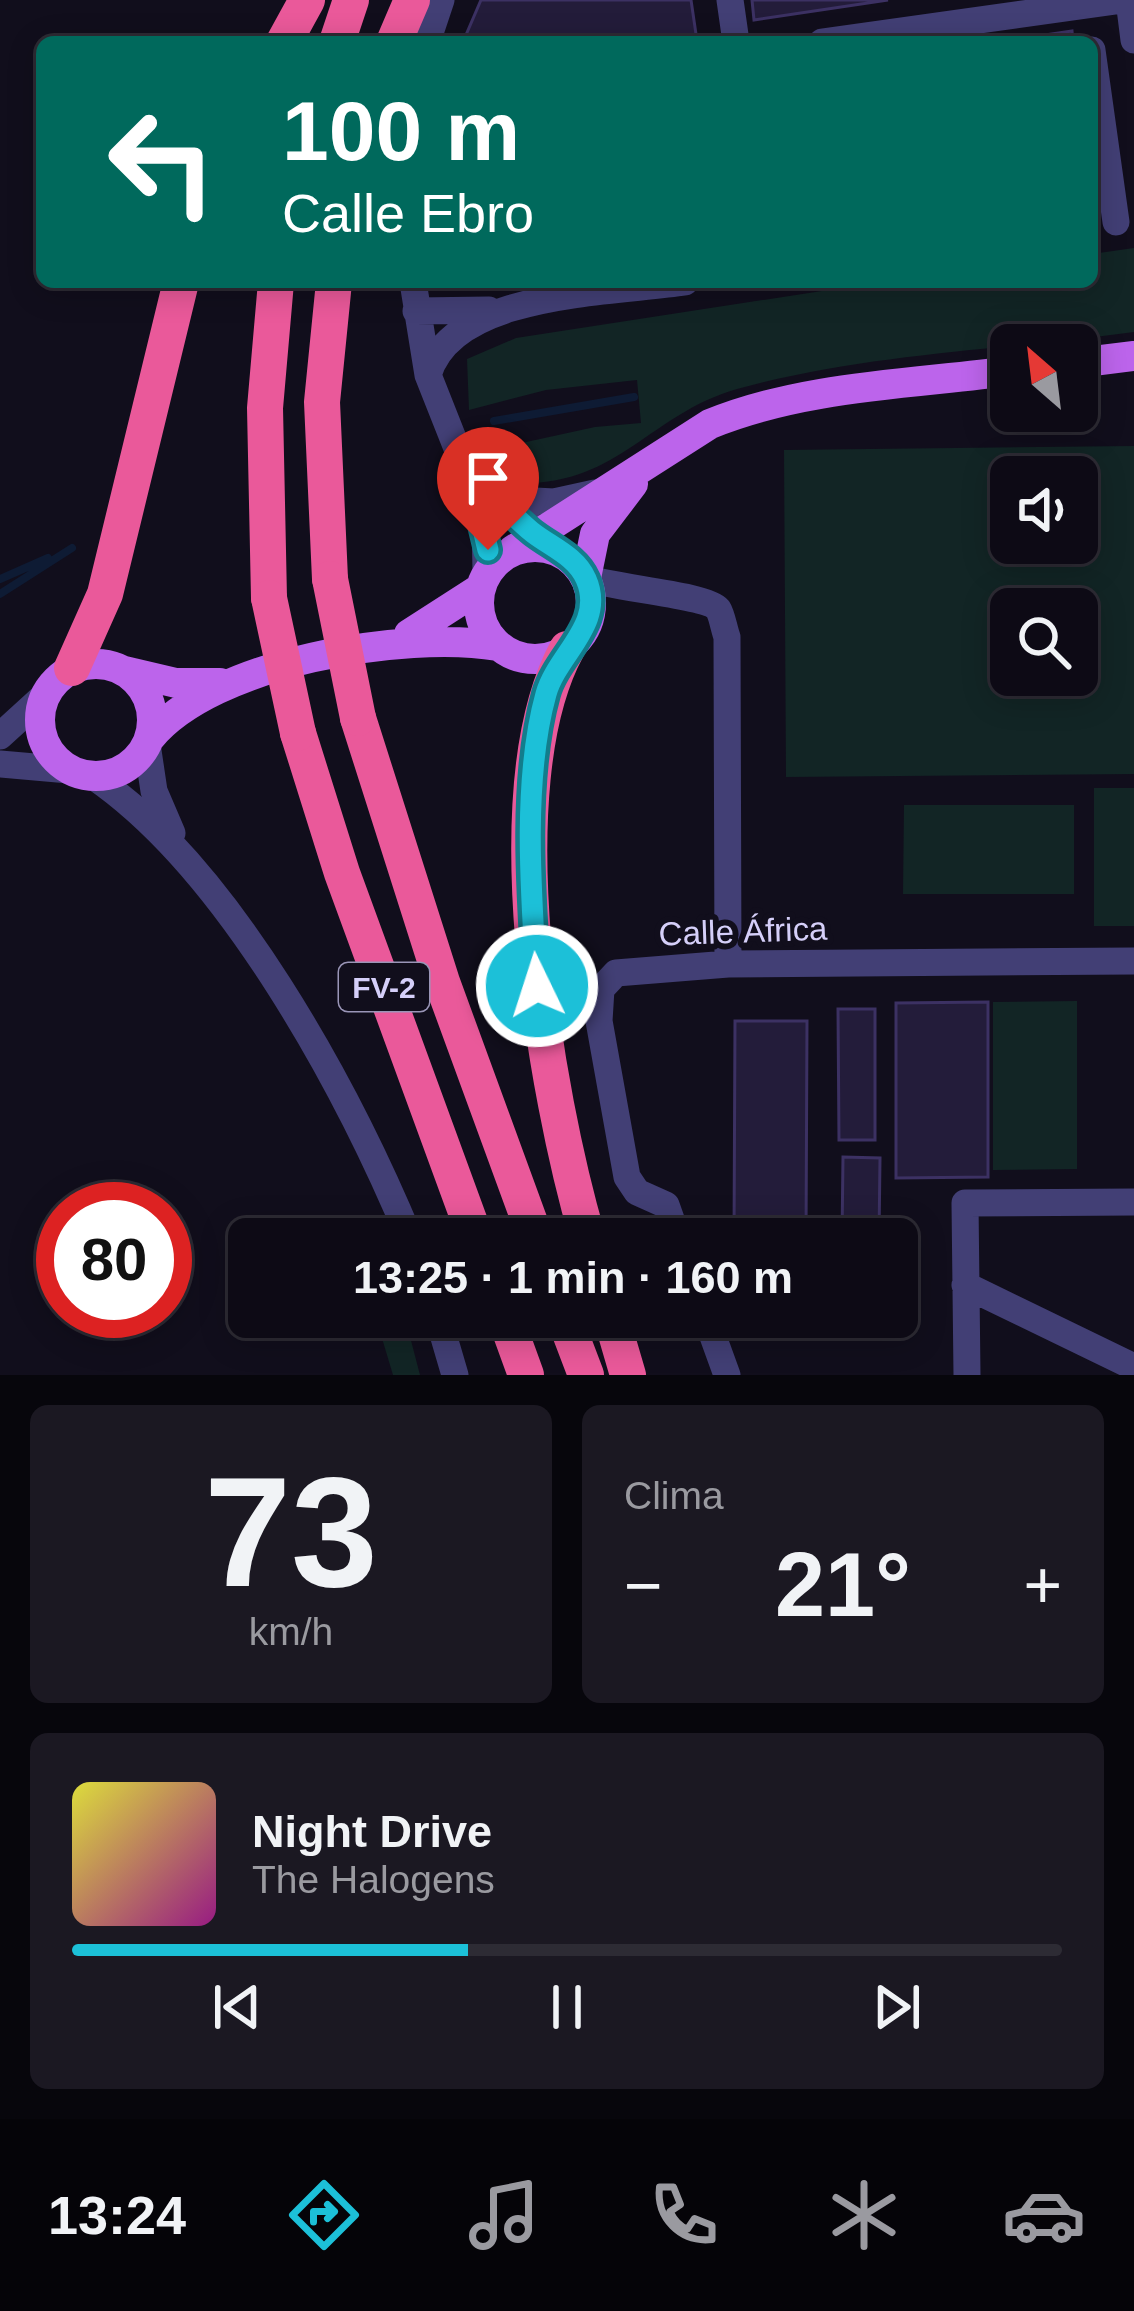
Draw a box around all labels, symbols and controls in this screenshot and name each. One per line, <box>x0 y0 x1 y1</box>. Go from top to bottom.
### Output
icon: left <box>84 84 240 240</box>
text: 100 m <box>282 84 520 178</box>
text: Calle Ebro <box>282 183 534 243</box>
north arrow <box>990 324 1098 432</box>
map controls <box>990 324 1098 696</box>
pin <box>437 427 539 550</box>
icon: arrive <box>455 445 521 511</box>
button: sound <box>990 456 1098 564</box>
button: search <box>990 588 1098 696</box>
street label: Calle África <box>658 910 829 952</box>
position arrow <box>474 923 600 1049</box>
road number: FV-2 <box>339 963 429 1011</box>
speed limit sign: 80 <box>36 1182 192 1338</box>
text: 13:25 · 1 min · 160 m <box>353 1252 793 1303</box>
text: 73 <box>204 1445 378 1619</box>
text: Clima <box>624 1474 724 1517</box>
text: 21° <box>775 1535 911 1635</box>
text: − <box>624 1548 663 1622</box>
text: + <box>1023 1548 1062 1622</box>
text: km/h <box>249 1610 333 1653</box>
text: Night Drive <box>252 1806 492 1857</box>
text: The Halogens <box>252 1858 495 1901</box>
icon: previous <box>204 1974 270 2040</box>
icon: pause <box>534 1974 600 2040</box>
icon: next <box>864 1974 930 2040</box>
icon: directions <box>282 2173 366 2257</box>
icon: music <box>462 2173 546 2257</box>
icon: phone <box>642 2173 726 2257</box>
icon: climate <box>822 2173 906 2257</box>
icon: car <box>1002 2173 1086 2257</box>
text: 13:24 <box>48 2185 186 2245</box>

